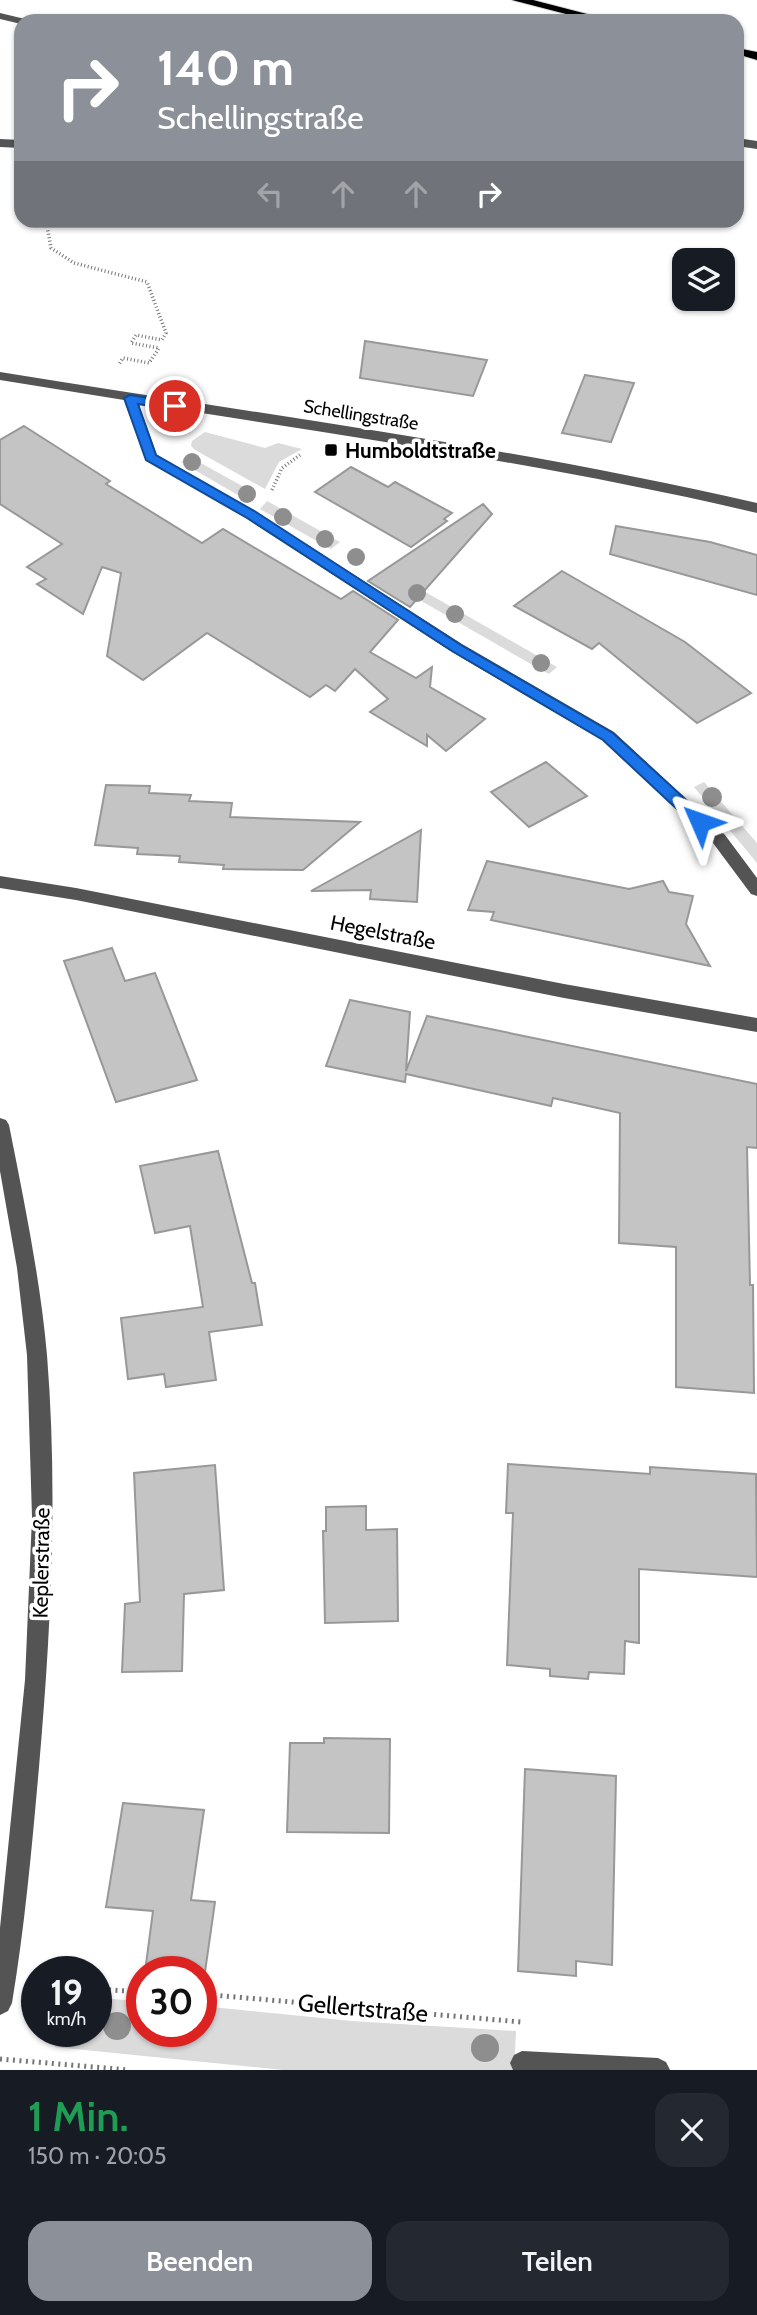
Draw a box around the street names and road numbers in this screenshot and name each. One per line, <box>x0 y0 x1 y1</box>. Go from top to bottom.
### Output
street label: Schellingstraße <box>302 395 420 435</box>
street label: Hegelstraße <box>328 910 438 954</box>
street label: Keplerstraße <box>28 1507 54 1619</box>
street label: Gellertstraße <box>297 1988 429 2028</box>

